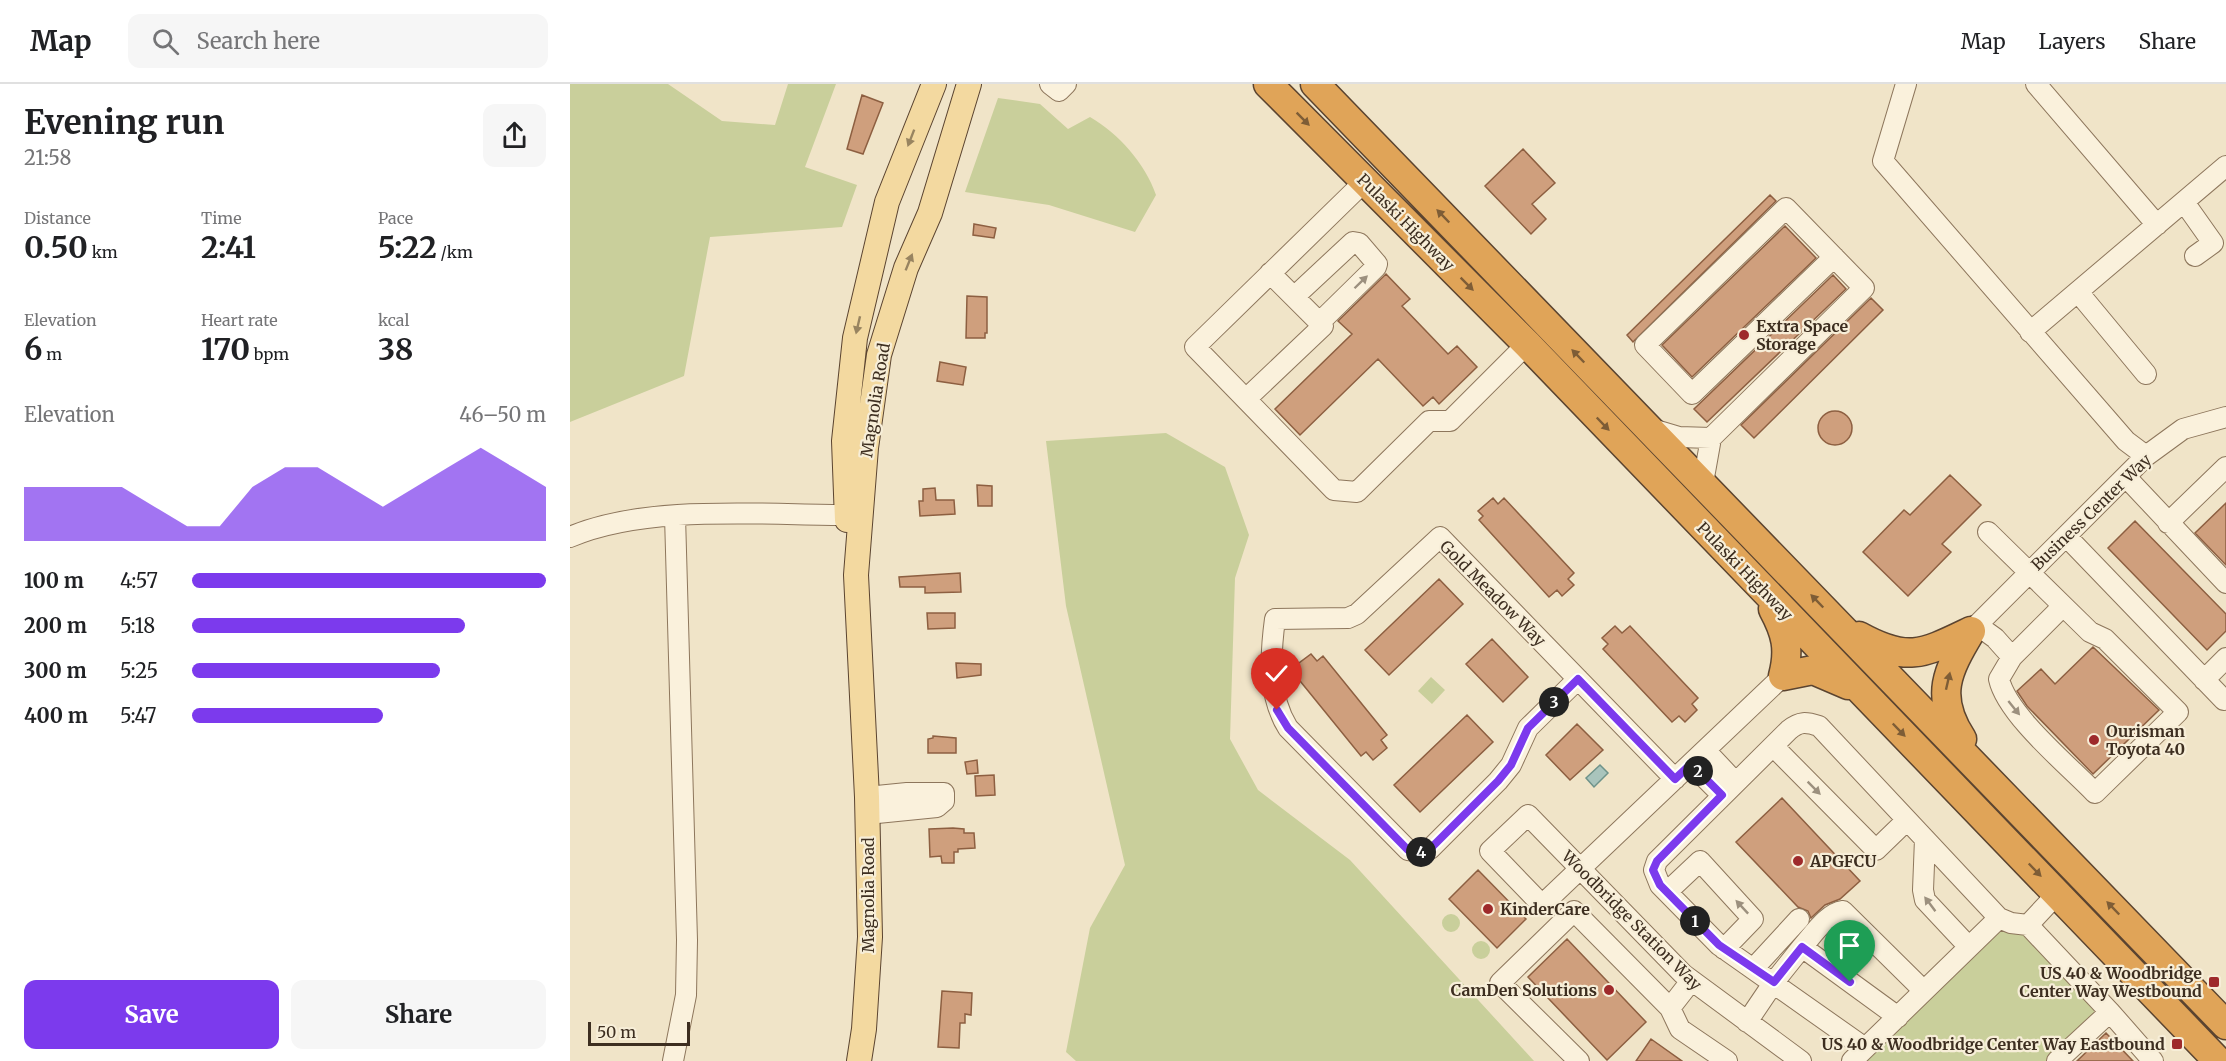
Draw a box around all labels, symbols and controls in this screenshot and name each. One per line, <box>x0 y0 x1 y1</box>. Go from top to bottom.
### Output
search box <box>128 14 548 68</box>
text: Map <box>30 23 92 59</box>
icon: search <box>149 25 182 58</box>
text: Search here <box>197 27 320 55</box>
text: Map <box>1961 28 2006 55</box>
text: Layers <box>2039 28 2106 55</box>
text: Share <box>2139 28 2196 55</box>
text: Evening run <box>24 102 224 143</box>
button: share <box>483 104 546 167</box>
one-way arrow <box>1295 111 1309 125</box>
one-way arrow <box>906 129 915 147</box>
text: 21:58 <box>24 145 71 170</box>
street label: Pulaski Highway <box>1353 169 1459 275</box>
text: Distance <box>24 208 91 228</box>
text: Time <box>201 208 242 228</box>
text: Pace <box>378 208 413 228</box>
one-way arrow <box>1436 209 1450 223</box>
text: 0.50 <box>24 228 88 266</box>
text: 2:41 <box>201 228 256 266</box>
text: 5:22 <box>378 228 437 266</box>
text: km <box>88 242 118 262</box>
text: /km <box>437 242 473 262</box>
one-way arrow <box>904 253 914 271</box>
one-way arrow <box>1354 275 1369 289</box>
one-way arrow <box>1460 277 1475 291</box>
text: Elevation <box>24 310 97 330</box>
text: Heart rate <box>201 310 278 330</box>
text: kcal <box>378 310 409 330</box>
one-way arrow <box>853 316 862 335</box>
place label: Extra Space Storage <box>1756 316 1849 354</box>
marker: Extra Space Storage <box>1737 328 1751 342</box>
text: 6 <box>24 330 42 368</box>
text: 170 <box>201 330 250 368</box>
text: 38 <box>378 330 414 368</box>
street label: Magnolia Road <box>856 341 894 459</box>
text: m <box>42 344 62 364</box>
text: bpm <box>250 344 289 364</box>
one-way arrow <box>1572 349 1586 363</box>
text: Elevation <box>24 402 115 427</box>
text: 46–50 m <box>459 402 546 427</box>
one-way arrow <box>1596 416 1610 430</box>
street label: Business Center Way <box>2027 449 2156 574</box>
street label: Pulaski Highway <box>1693 518 1798 625</box>
street label: Gold Meadow Way <box>1436 536 1551 651</box>
text: 100 m <box>24 568 84 593</box>
text: 4:57 <box>120 568 158 593</box>
one-way arrow <box>1810 594 1824 609</box>
text: 200 m <box>24 613 87 638</box>
text: 5:18 <box>120 613 155 638</box>
pin <box>1251 648 1302 710</box>
icon: check <box>1260 657 1293 690</box>
text: 300 m <box>24 658 87 683</box>
text: 5:25 <box>120 658 158 683</box>
one-way arrow <box>1943 671 1953 690</box>
pin: 3 <box>1539 687 1569 717</box>
text: 3 <box>1549 692 1559 712</box>
one-way arrow <box>2007 701 2019 716</box>
text: 400 m <box>24 703 88 728</box>
text: 5:47 <box>120 703 156 728</box>
place label: Ourisman Toyota 40 <box>2106 721 2185 759</box>
one-way arrow <box>1892 723 1906 737</box>
marker: Ourisman Toyota 40 <box>2087 733 2101 747</box>
pin: 2 <box>1683 756 1713 786</box>
text: 2 <box>1693 761 1703 781</box>
one-way arrow <box>1806 780 1820 794</box>
street label: Magnolia Road <box>858 837 878 953</box>
pin: 4 <box>1406 837 1436 867</box>
text: 4 <box>1416 842 1426 862</box>
street label: Woodbridge Station Way <box>1557 845 1707 995</box>
place label: APGFCU <box>1809 851 1876 871</box>
marker: APGFCU <box>1791 854 1805 868</box>
one-way arrow <box>2027 863 2041 877</box>
one-way arrow <box>1924 896 1936 912</box>
place label: KinderCare <box>1500 899 1590 919</box>
one-way arrow <box>1736 900 1749 915</box>
one-way arrow <box>2106 901 2120 915</box>
marker: KinderCare <box>1481 902 1495 916</box>
pin: 1 <box>1680 906 1710 936</box>
text: 1 <box>1691 911 1699 931</box>
pin <box>1824 920 1875 982</box>
icon: arrive <box>1833 929 1866 962</box>
place label: US 40 & Woodbridge Center Way Westbound <box>2020 963 2202 1001</box>
marker: US 40 & Woodbridge Center Way Westbound <box>2207 975 2221 989</box>
button: Save <box>24 980 279 1049</box>
button: Share <box>291 980 546 1049</box>
place label: CamDen Solutions <box>1451 980 1597 1000</box>
marker: CamDen Solutions <box>1602 983 1616 997</box>
scale bar <box>588 1019 690 1046</box>
text: 50 m <box>597 1022 636 1042</box>
place label: US 40 & Woodbridge Center Way Eastbound <box>1822 1034 2165 1054</box>
marker: US 40 & Woodbridge Center Way Eastbound <box>2170 1037 2184 1051</box>

